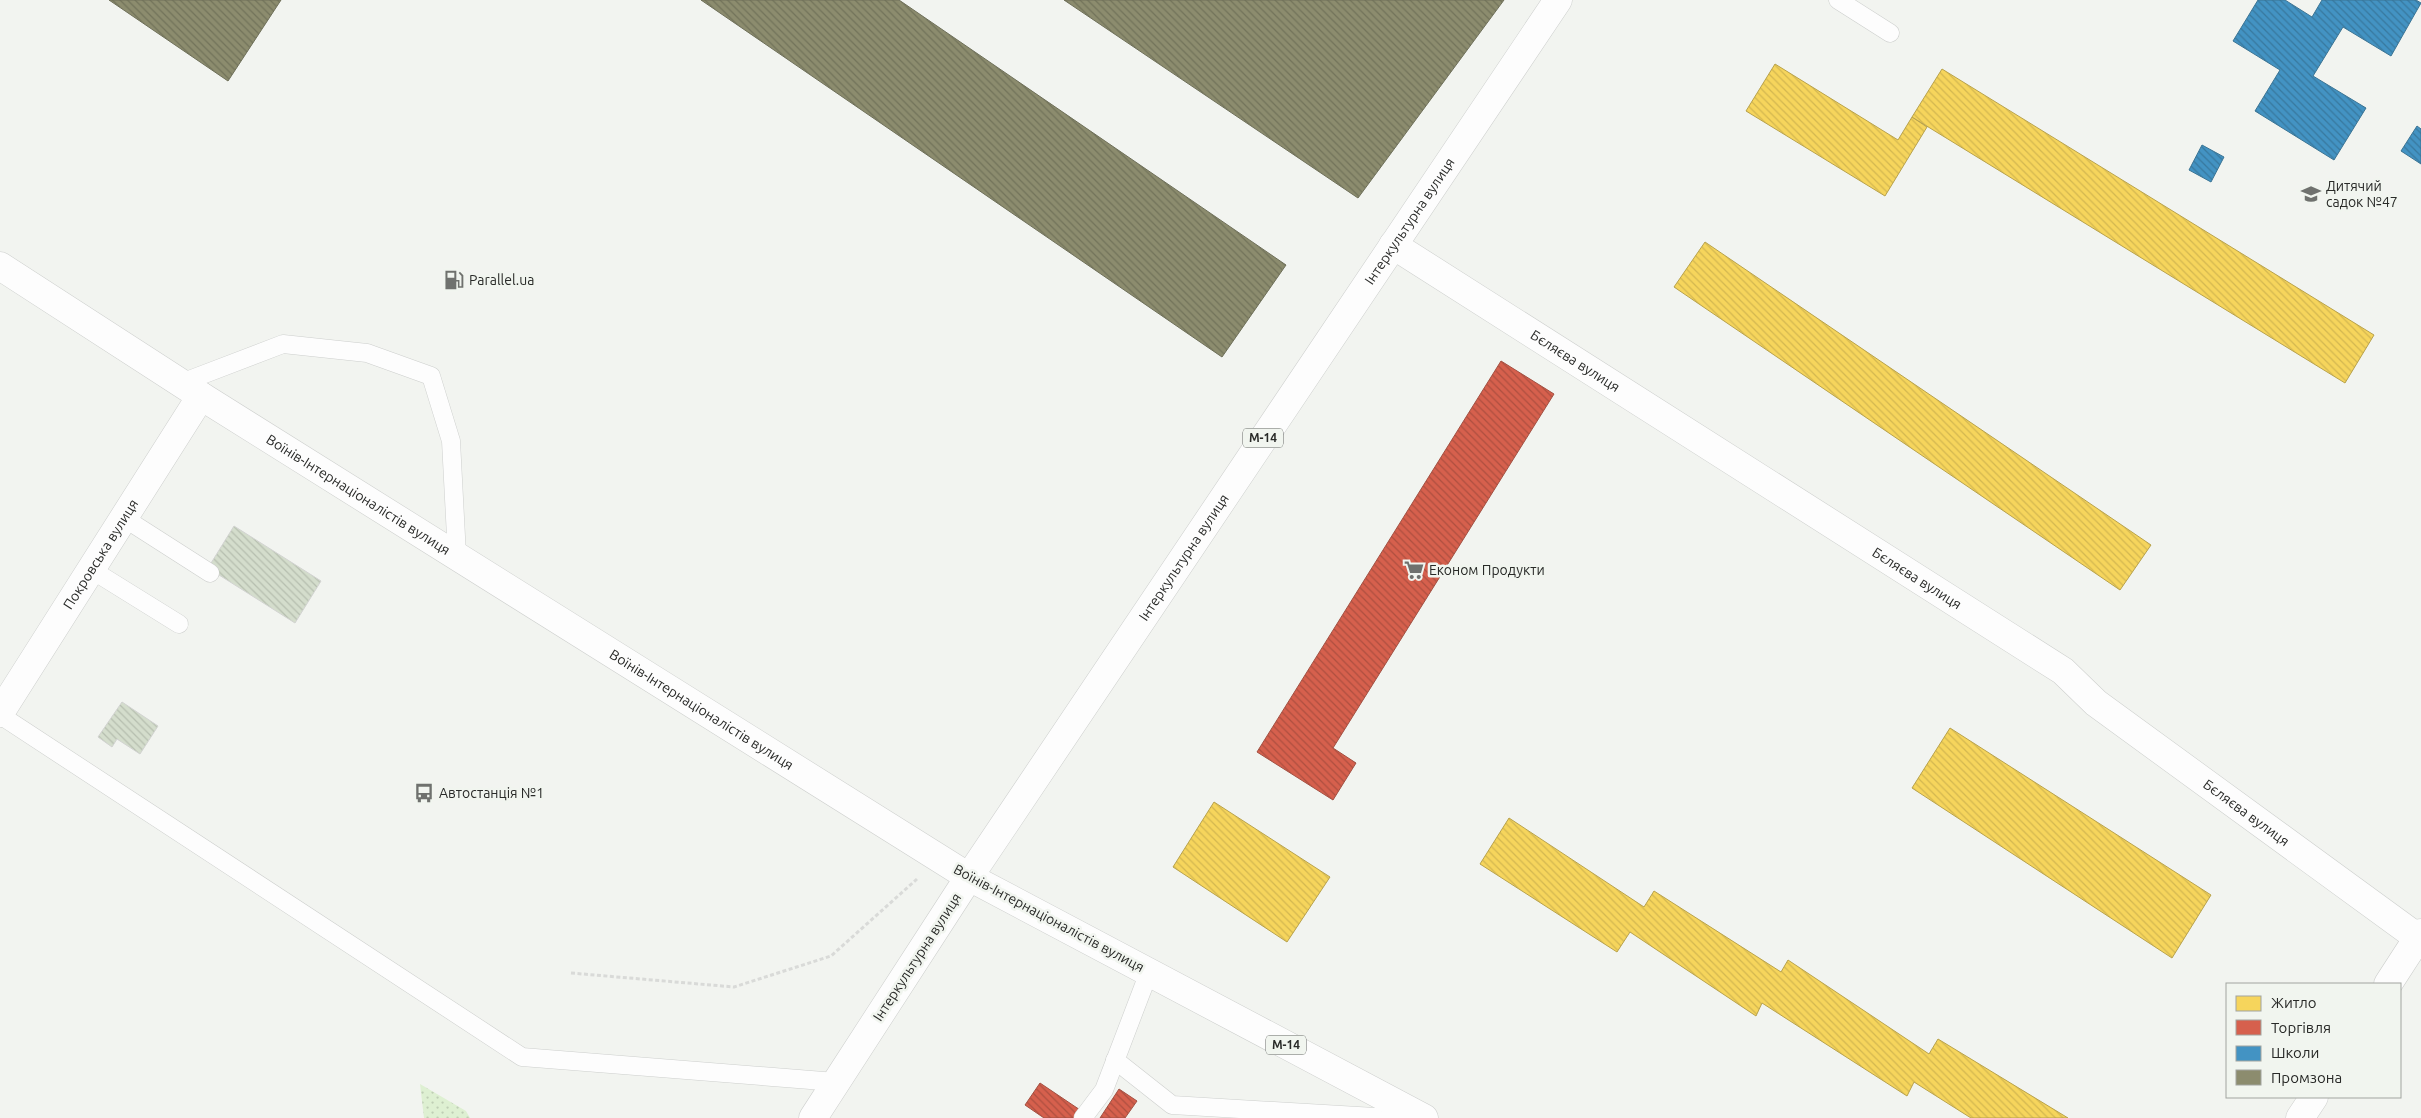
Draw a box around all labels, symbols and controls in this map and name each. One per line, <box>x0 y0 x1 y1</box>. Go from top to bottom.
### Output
street label: Інтеркультурна вулиця <box>1361 155 1458 287</box>
place label: Дитячий садок №47 <box>2326 178 2398 210</box>
school or university icon: Дитячий садок №47 <box>2300 183 2322 205</box>
fuel station icon: Parallel.ua <box>443 269 465 291</box>
place label: Parallel.ua <box>469 272 534 288</box>
street label: Бєляєва вулиця <box>1528 327 1623 395</box>
road number: М-14 <box>1243 428 1283 448</box>
street label: Воїнів-Інтернаціоналістів вулиця <box>264 431 453 558</box>
street label: Інтеркультурна вулиця <box>1135 491 1232 624</box>
street label: Покровська вулиця <box>60 496 141 612</box>
street label: Бєляєва вулиця <box>1870 544 1965 612</box>
supermarket icon: Економ Продукти <box>1403 559 1425 581</box>
place label: Економ Продукти <box>1429 562 1545 578</box>
street label: Воїнів-Інтернаціоналістів вулиця <box>607 646 796 773</box>
street label: Бєляєва вулиця <box>2200 776 2292 849</box>
bus stop icon: Автостанція №1 <box>413 782 435 804</box>
place label: Автостанція №1 <box>439 785 544 801</box>
street label: Воїнів-Інтернаціоналістів вулиця <box>951 861 1147 975</box>
street label: Інтеркультурна вулиця <box>870 890 964 1024</box>
legend <box>2226 983 2401 1098</box>
text: Житло <box>2271 994 2317 1011</box>
text: Торгівля <box>2271 1019 2331 1036</box>
road number: М-14 <box>1266 1036 1306 1054</box>
text: Школи <box>2271 1044 2319 1061</box>
text: Промзона <box>2271 1069 2342 1086</box>

